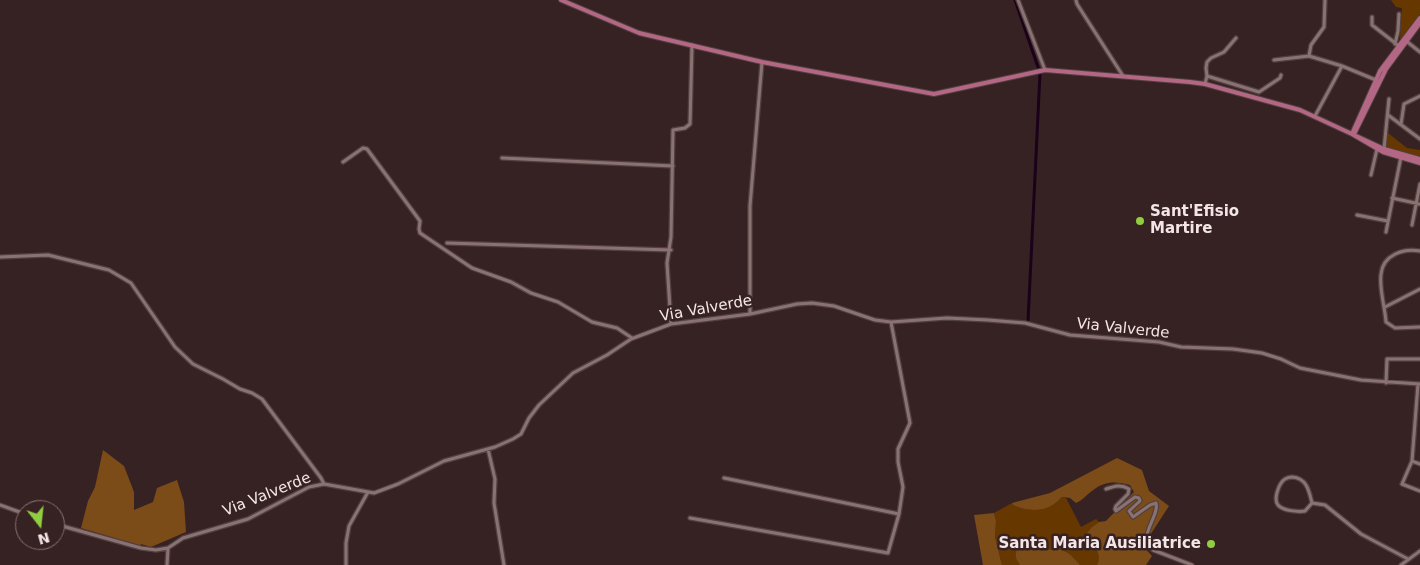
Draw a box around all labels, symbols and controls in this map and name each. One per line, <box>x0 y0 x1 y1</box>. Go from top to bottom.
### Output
place label: Sant'Efisio Martire <box>1150 203 1239 238</box>
marker: Sant'Efisio Martire <box>1134 215 1146 227</box>
street label: Via Valverde <box>659 292 753 326</box>
street label: Via Valverde <box>1076 315 1170 343</box>
street label: Via Valverde <box>220 469 314 521</box>
north arrow <box>15 500 65 550</box>
text: N <box>36 529 52 548</box>
place label: Santa Maria Ausiliatrice <box>998 535 1201 553</box>
marker: Santa Maria Ausiliatrice <box>1205 538 1217 550</box>

